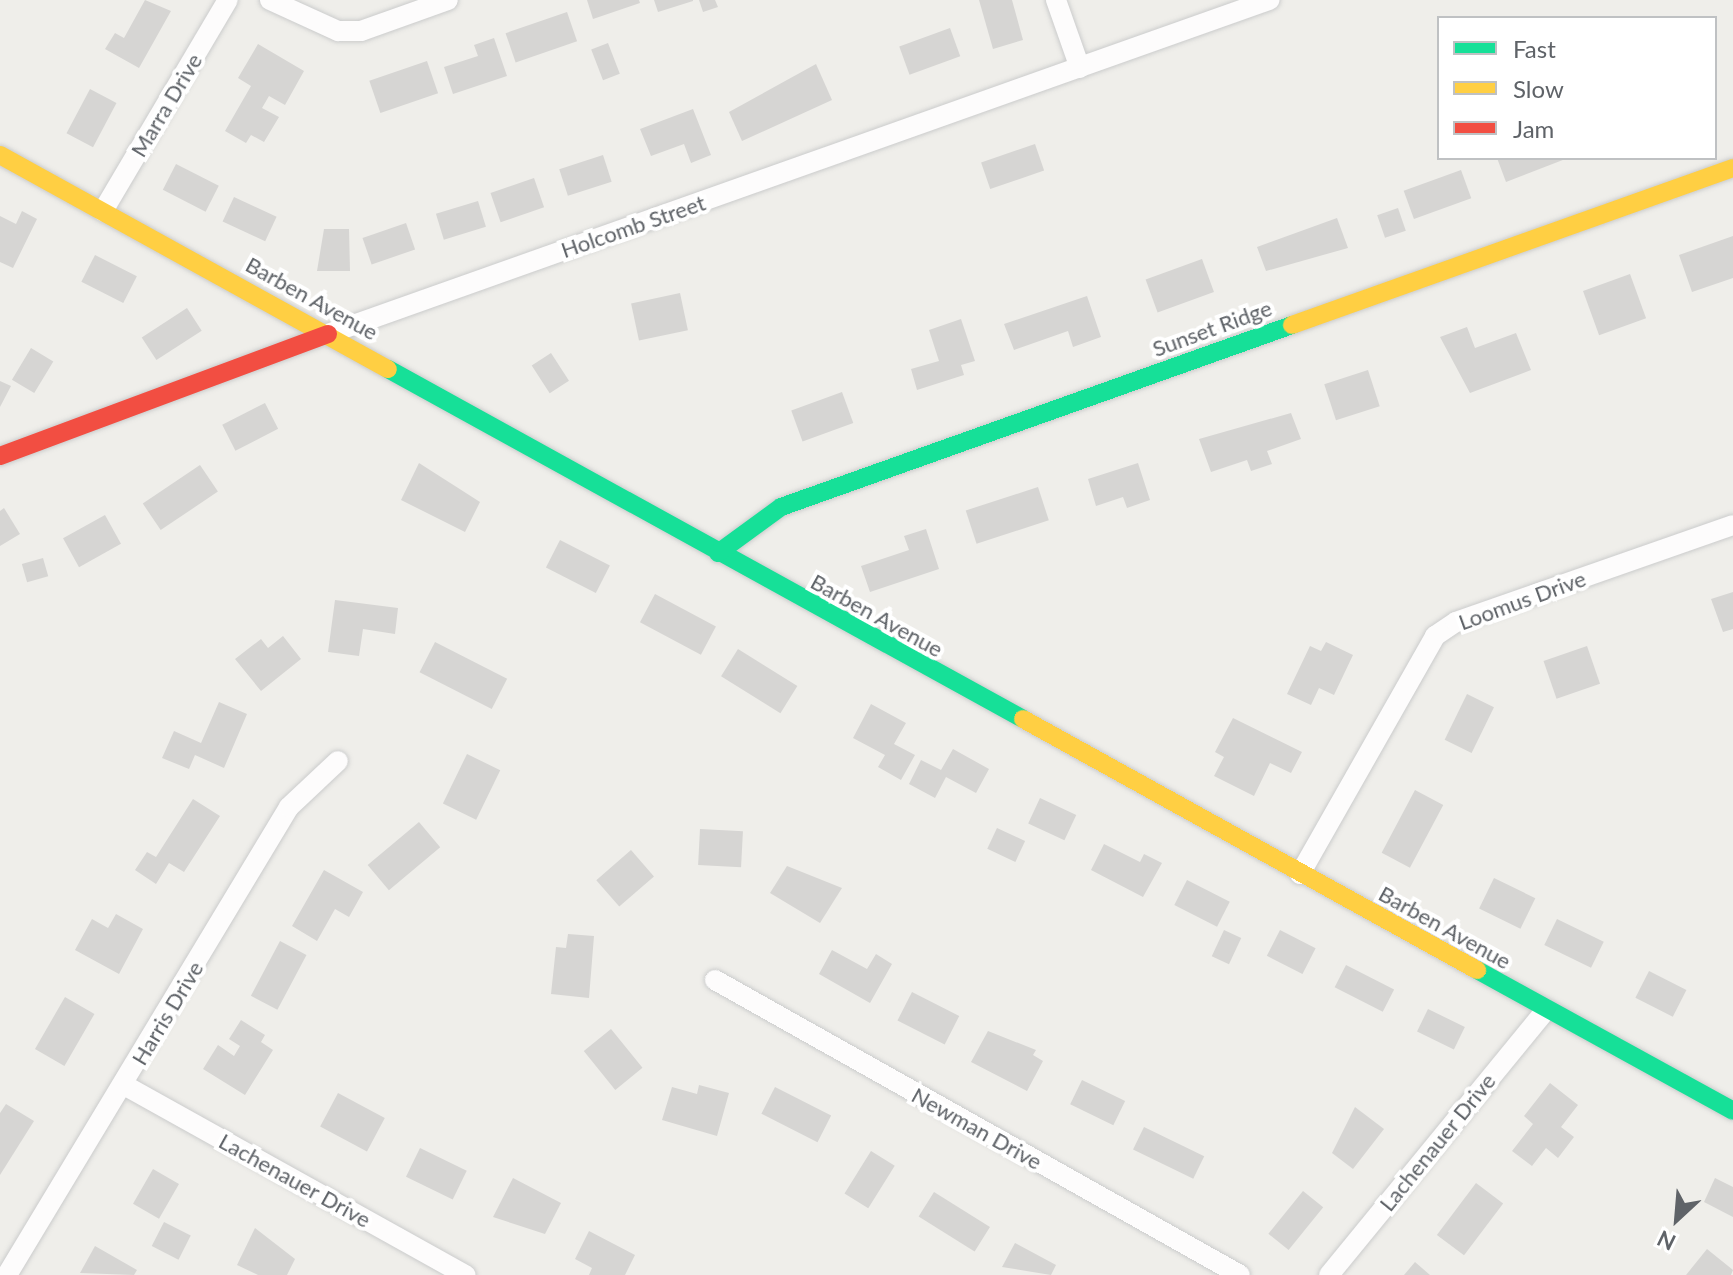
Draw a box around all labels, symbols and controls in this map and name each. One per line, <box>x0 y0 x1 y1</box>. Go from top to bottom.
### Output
legend <box>1437 16 1717 160</box>
text: Fast <box>1513 34 1556 63</box>
street label: Marra Drive <box>125 49 207 161</box>
text: Slow <box>1513 74 1564 103</box>
text: Jam <box>1513 114 1554 143</box>
street label: Holcomb Street <box>557 189 709 263</box>
street label: Barben Avenue <box>241 251 383 345</box>
street label: Sunset Ridge <box>1149 294 1275 362</box>
street label: Loomus Drive <box>1455 565 1589 635</box>
street label: Barben Avenue <box>806 568 948 662</box>
street label: Barben Avenue <box>1374 880 1516 974</box>
street label: Harris Drive <box>126 956 208 1070</box>
street label: Lachenauer Drive <box>1373 1068 1501 1216</box>
street label: Newman Drive <box>907 1081 1047 1175</box>
street label: Lachenauer Drive <box>214 1127 376 1233</box>
north arrow <box>1637 1179 1717 1259</box>
text: N <box>1653 1225 1680 1257</box>

